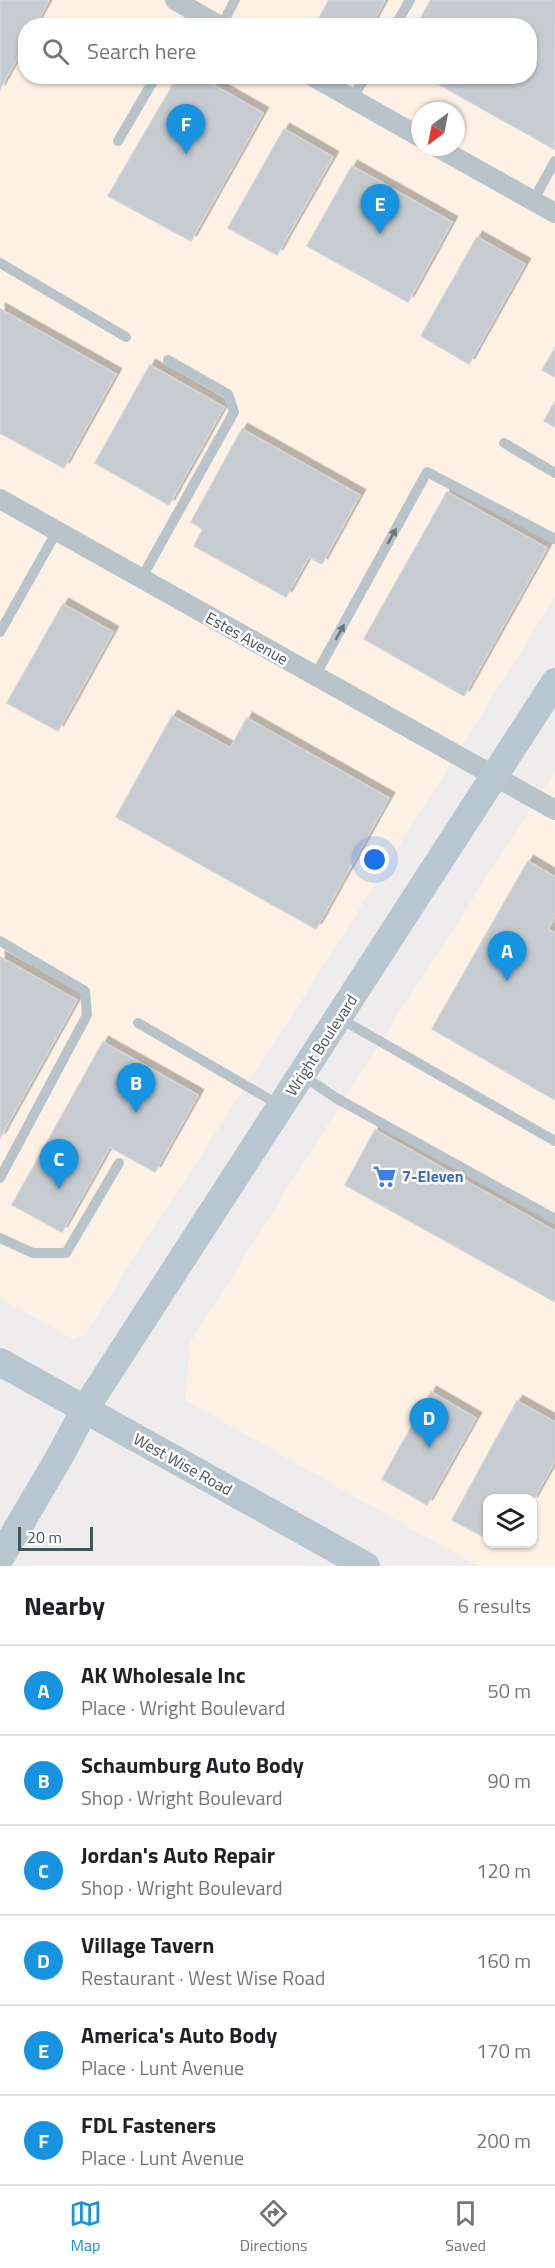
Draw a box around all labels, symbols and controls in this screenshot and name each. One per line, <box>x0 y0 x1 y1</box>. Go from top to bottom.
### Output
search box <box>18 18 537 84</box>
text: Search here <box>87 34 196 68</box>
icon: search <box>39 35 72 68</box>
north arrow <box>411 102 465 156</box>
pin: F <box>166 104 206 154</box>
pin: E <box>360 184 400 234</box>
one-way arrow <box>387 527 397 544</box>
street label: Estes Avenue <box>201 605 293 671</box>
one-way arrow <box>335 623 345 640</box>
your location <box>360 845 389 874</box>
pin: A <box>488 932 526 981</box>
street label: Wright Boulevard <box>279 990 363 1100</box>
pin: B <box>116 1064 156 1113</box>
pin: C <box>40 1140 78 1189</box>
supermarket icon: 7-Eleven <box>371 1163 397 1189</box>
place label: 7-Eleven <box>402 1164 464 1188</box>
pin: D <box>410 1398 448 1448</box>
street label: West Wise Road <box>129 1427 237 1501</box>
map controls <box>483 1494 537 1548</box>
button: layers <box>483 1494 537 1548</box>
scale bar <box>18 1524 93 1552</box>
text: 20 m <box>27 1525 62 1549</box>
text: Nearby <box>24 1586 105 1625</box>
text: 6 results <box>458 1590 531 1621</box>
text: AK Wholesale Inc <box>81 1658 246 1692</box>
text: A <box>37 1675 50 1706</box>
text: 50 m <box>487 1675 531 1706</box>
text: Place · Wright Boulevard <box>81 1692 285 1723</box>
text: Schaumburg Auto Body <box>81 1748 304 1782</box>
text: B <box>37 1765 50 1796</box>
text: 90 m <box>487 1765 531 1796</box>
text: Shop · Wright Boulevard <box>81 1782 283 1813</box>
text: Jordan's Auto Repair <box>81 1838 275 1872</box>
text: C <box>38 1855 49 1886</box>
text: 120 m <box>476 1855 531 1886</box>
text: Shop · Wright Boulevard <box>81 1872 283 1903</box>
text: Village Tavern <box>81 1928 214 1962</box>
text: D <box>37 1945 50 1976</box>
text: 160 m <box>476 1945 531 1976</box>
text: Restaurant · West Wise Road <box>81 1962 325 1993</box>
text: America's Auto Body <box>81 2018 277 2052</box>
text: E <box>38 2035 49 2066</box>
text: 170 m <box>476 2035 531 2066</box>
text: Place · Lunt Avenue <box>81 2052 244 2083</box>
text: FDL Fasteners <box>81 2108 216 2142</box>
text: F <box>38 2125 49 2156</box>
text: 200 m <box>476 2125 531 2156</box>
text: Place · Lunt Avenue <box>81 2142 244 2173</box>
tab: Map <box>69 2197 102 2257</box>
tab: Directions <box>240 2197 308 2257</box>
tab: Saved <box>445 2197 486 2257</box>

